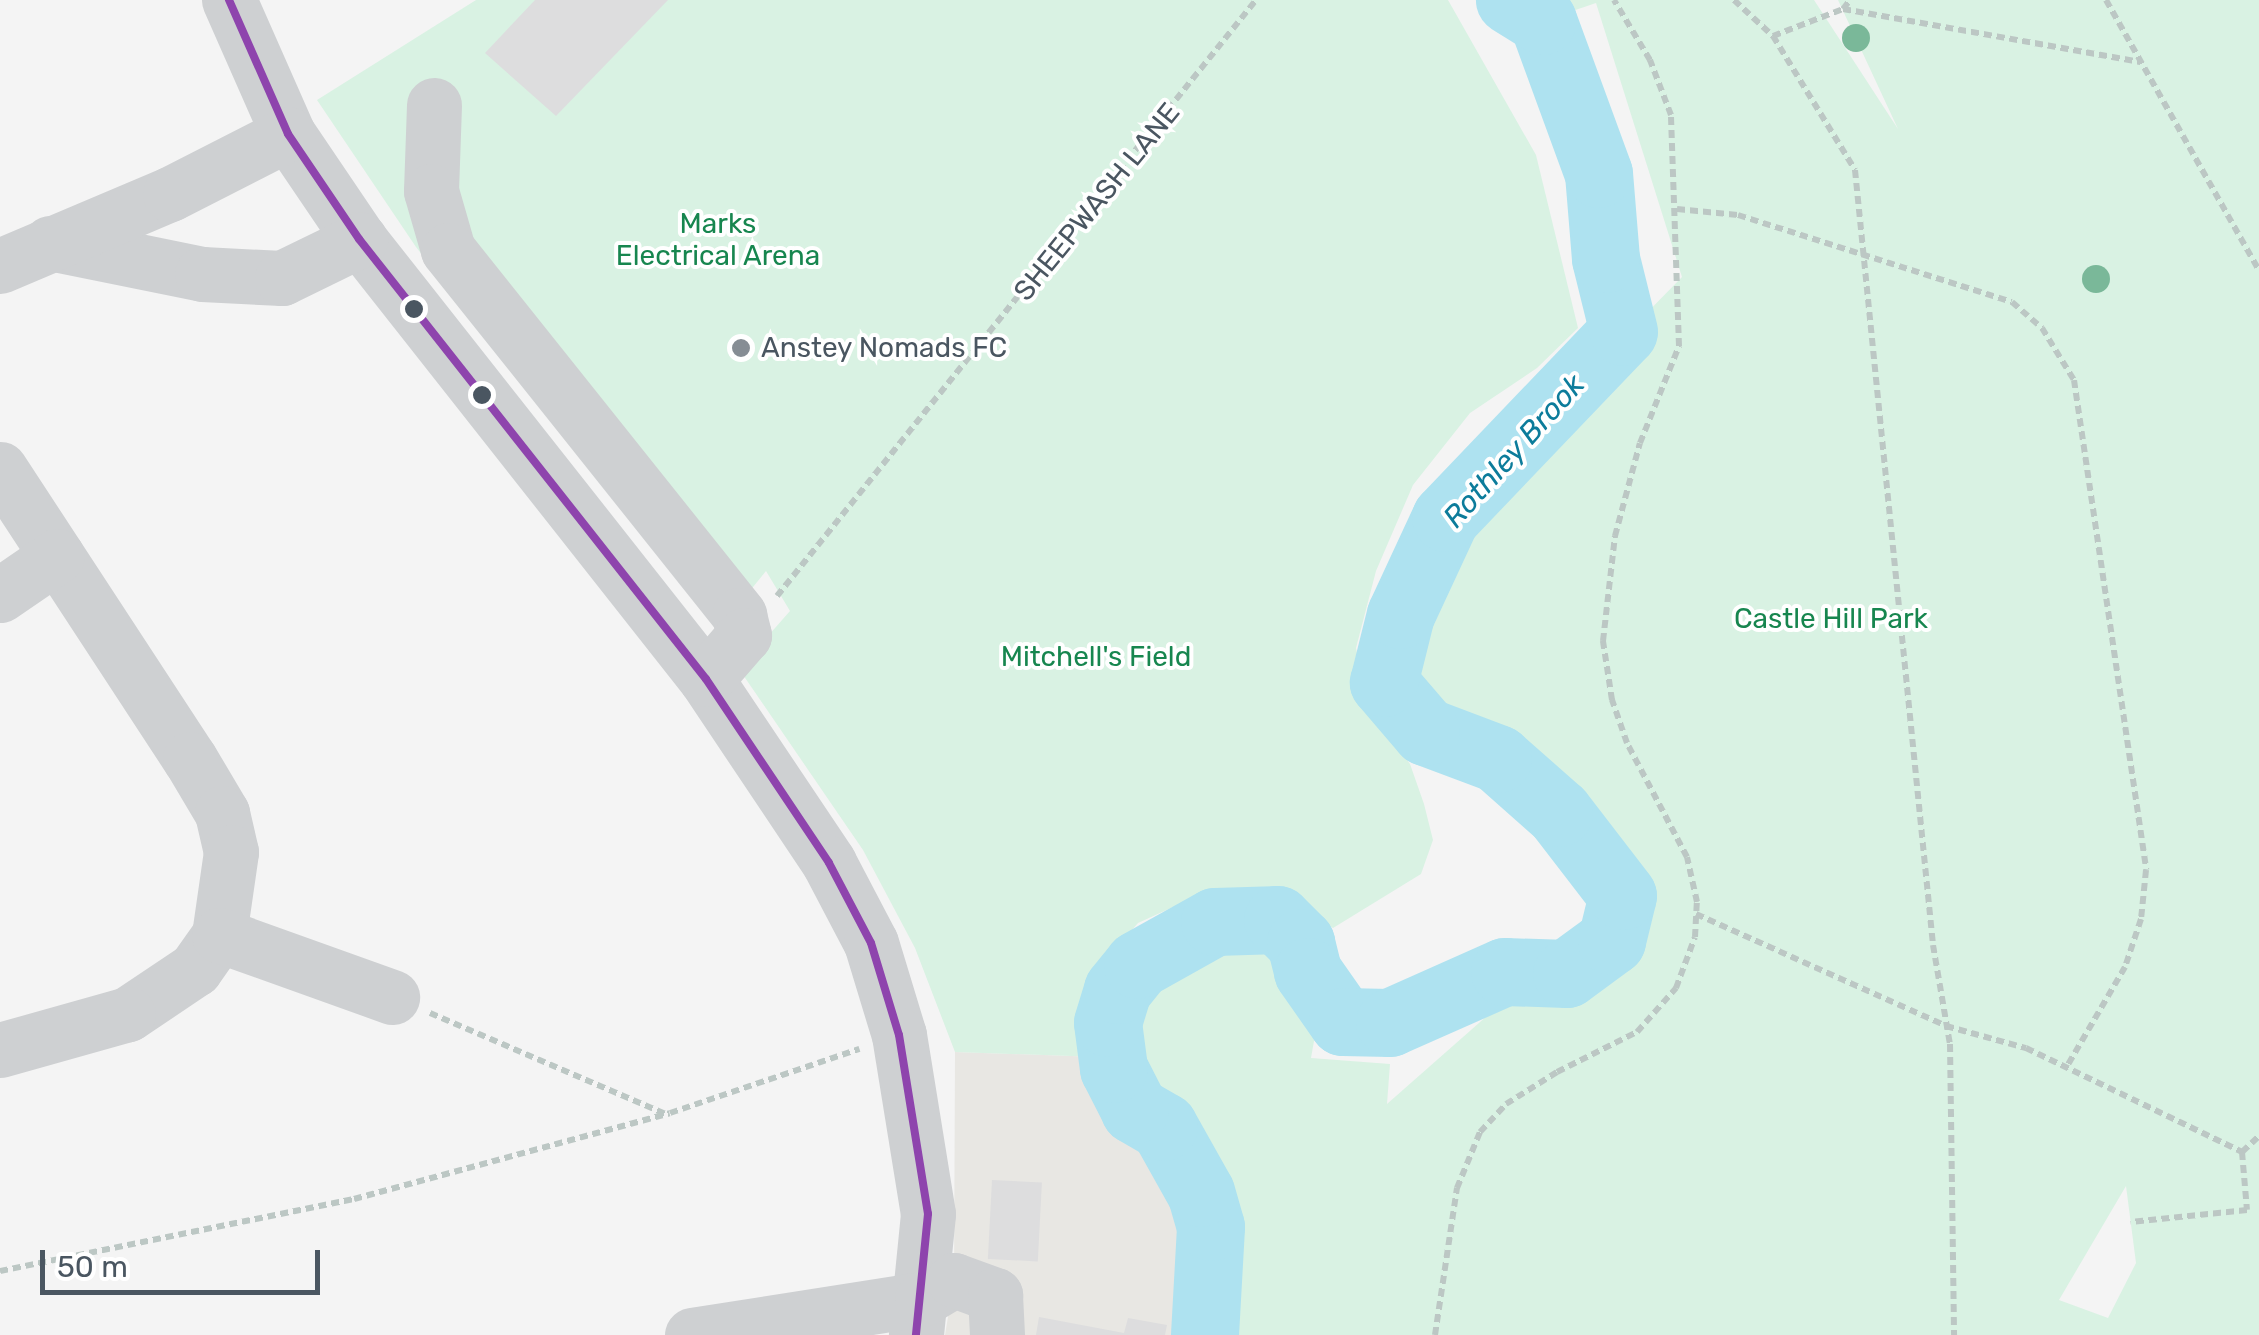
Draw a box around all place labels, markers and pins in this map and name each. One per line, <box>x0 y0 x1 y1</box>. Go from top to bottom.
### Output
unlabelled marker <box>404 299 424 319</box>
place label: Anstey Nomads FC <box>761 331 1008 365</box>
marker: Anstey Nomads FC <box>730 337 752 359</box>
unlabelled marker <box>472 385 492 405</box>

